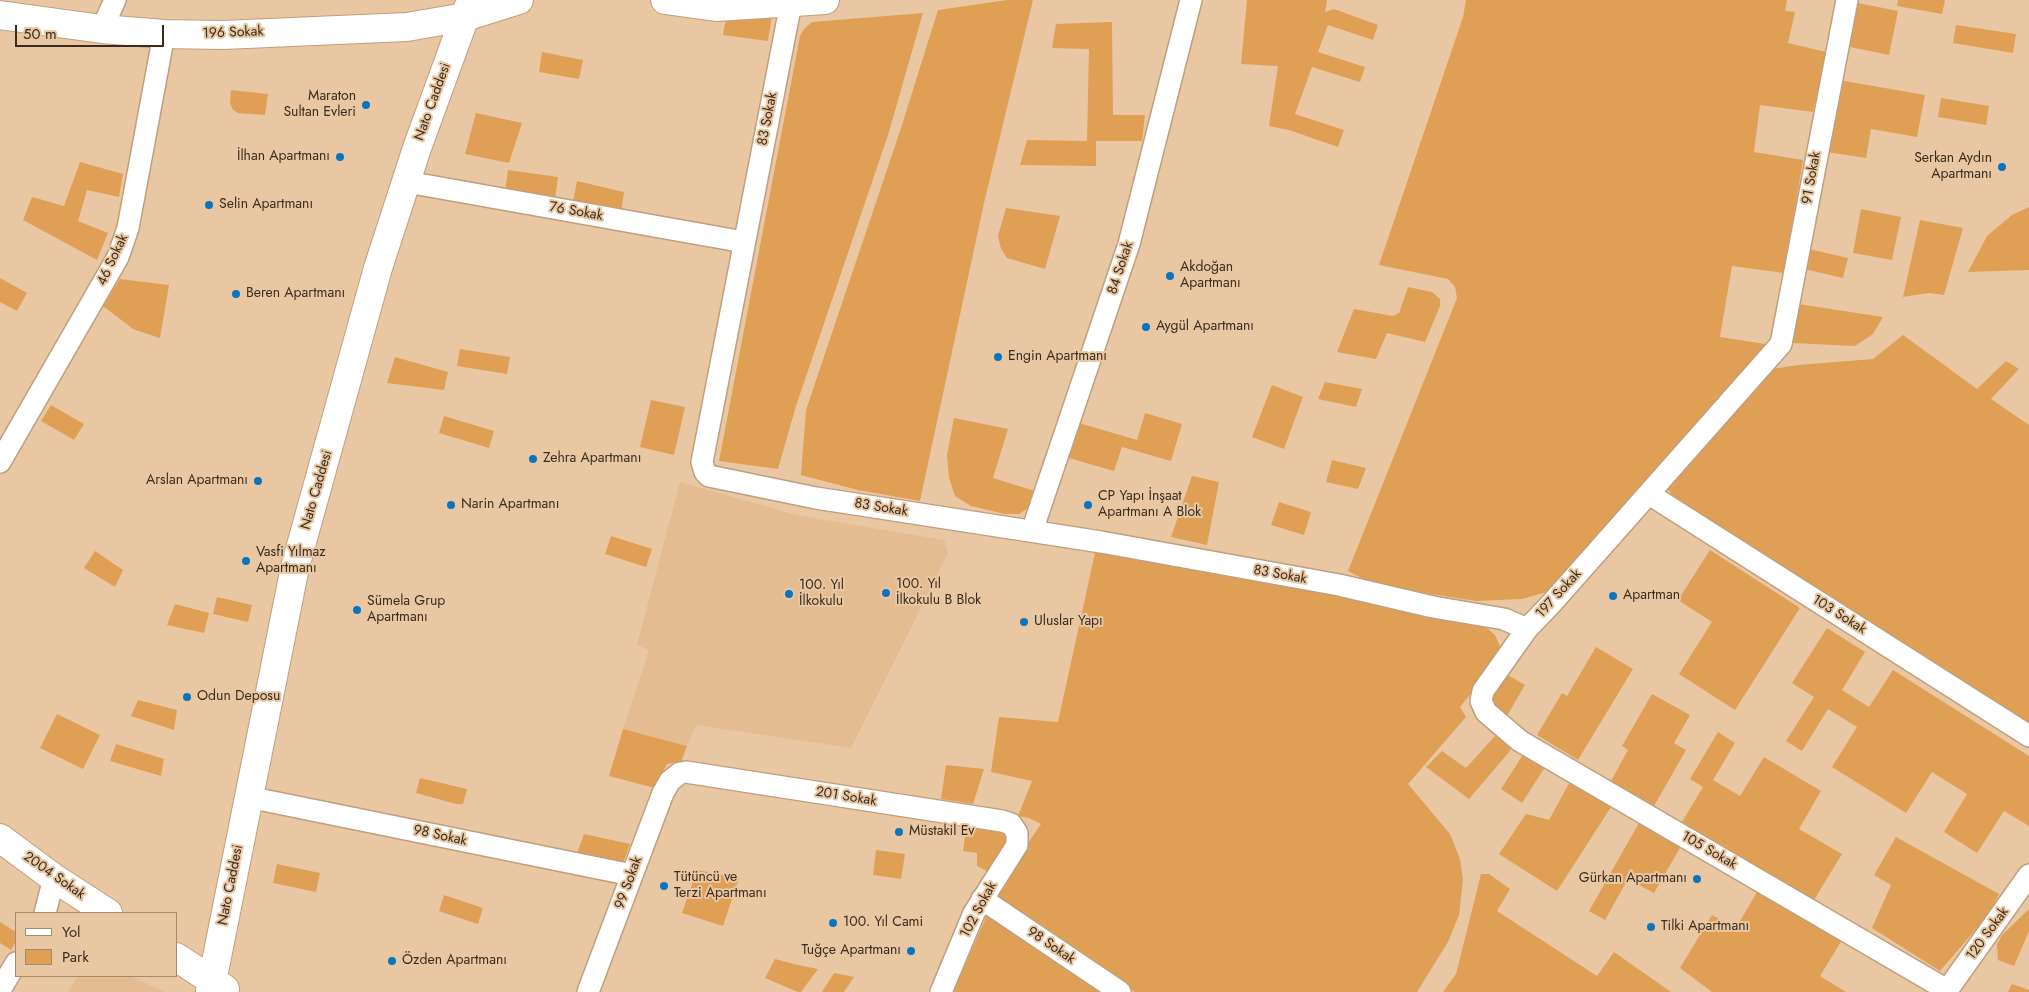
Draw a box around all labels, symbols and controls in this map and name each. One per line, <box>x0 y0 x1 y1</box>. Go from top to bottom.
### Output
scale bar <box>18 15 166 47</box>
text: 50 m <box>23 23 57 45</box>
street label: 196 Sokak <box>202 24 264 42</box>
street label: Nato Caddesi <box>411 61 455 143</box>
place label: Maraton Sultan Evleri <box>283 89 356 121</box>
street label: 83 Sokak <box>755 91 781 147</box>
marker: Maraton Sultan Evleri <box>360 99 372 111</box>
place label: İlhan Apartmanı <box>237 149 330 165</box>
street label: 91 Sokak <box>1799 150 1825 206</box>
marker: İlhan Apartmanı <box>334 151 346 163</box>
place label: Serkan Aydın Apartmanı <box>1914 151 1992 184</box>
marker: Serkan Aydın Apartmanı <box>1996 161 2008 173</box>
place label: Selin Apartmanı <box>219 197 313 213</box>
marker: Selin Apartmanı <box>203 199 215 211</box>
street label: 76 Sokak <box>548 199 604 225</box>
street label: 46 Sokak <box>94 232 132 288</box>
street label: 84 Sokak <box>1105 240 1137 296</box>
place label: Akdoğan Apartmanı <box>1180 260 1241 292</box>
marker: Akdoğan Apartmanı <box>1164 270 1176 282</box>
place label: Beren Apartmanı <box>246 286 345 302</box>
marker: Beren Apartmanı <box>230 288 242 300</box>
place label: Aygül Apartmanı <box>1156 319 1254 335</box>
marker: Aygül Apartmanı <box>1140 321 1152 333</box>
place label: Engin Apartmanı <box>1008 349 1107 365</box>
marker: Engin Apartmanı <box>992 351 1004 363</box>
street label: Nato Caddesi <box>298 448 336 532</box>
place label: Zehra Apartmanı <box>543 451 641 467</box>
marker: Zehra Apartmanı <box>527 453 539 465</box>
place label: Arslan Apartmanı <box>146 473 248 489</box>
marker: Arslan Apartmanı <box>252 475 264 487</box>
place label: CP Yapı İnşaat Apartmanı A Blok <box>1098 489 1201 522</box>
street label: 83 Sokak <box>853 495 909 521</box>
place label: Narin Apartmanı <box>461 497 559 513</box>
marker: Narin Apartmanı <box>445 499 457 511</box>
marker: CP Yapı İnşaat Apartmanı A Blok <box>1082 499 1094 511</box>
place label: Vasfi Yılmaz Apartmanı <box>256 545 326 578</box>
marker: Vasfi Yılmaz Apartmanı <box>240 555 252 567</box>
street label: 83 Sokak <box>1252 562 1308 588</box>
street label: 197 Sokak <box>1533 566 1585 622</box>
place label: 100. Yıl İlkokulu B Blok <box>896 577 981 610</box>
place label: 100. Yıl İlkokulu <box>799 578 844 610</box>
marker: 100. Yıl İlkokulu B Blok <box>880 587 892 599</box>
marker: 100. Yıl İlkokulu <box>783 588 795 600</box>
place label: Apartman <box>1623 588 1680 604</box>
marker: Apartman <box>1607 590 1619 602</box>
street label: 103 Sokak <box>1809 592 1869 638</box>
place label: Sümela Grup Apartmanı <box>367 594 445 626</box>
marker: Sümela Grup Apartmanı <box>351 604 363 616</box>
place label: Uluslar Yapı <box>1034 614 1103 630</box>
marker: Uluslar Yapı <box>1018 616 1030 628</box>
place label: Odun Deposu <box>197 689 280 705</box>
marker: Odun Deposu <box>181 691 193 703</box>
street label: 201 Sokak <box>814 784 878 810</box>
street label: 98 Sokak <box>412 822 468 850</box>
place label: Müstakil Ev <box>909 824 975 840</box>
marker: Müstakil Ev <box>893 826 905 838</box>
street label: 105 Sokak <box>1678 828 1740 874</box>
street label: Nato Caddesi <box>215 843 247 927</box>
street label: 2004 Sokak <box>20 849 88 903</box>
street label: 99 Sokak <box>612 854 646 912</box>
place label: Tütüncü ve Terzi Apartmanı <box>674 870 767 902</box>
place label: Gürkan Apartmanı <box>1579 871 1687 887</box>
marker: Gürkan Apartmanı <box>1691 873 1703 885</box>
street label: 102 Sokak <box>957 879 1001 941</box>
marker: Tütüncü ve Terzi Apartmanı <box>658 880 670 892</box>
street label: 120 Sokak <box>1963 904 2013 964</box>
legend <box>15 912 178 977</box>
place label: 100. Yıl Cami <box>843 915 923 931</box>
marker: 100. Yıl Cami <box>827 917 839 929</box>
place label: Tilki Apartmanı <box>1661 919 1749 935</box>
text: Yol <box>62 921 81 943</box>
marker: Tilki Apartmanı <box>1645 921 1657 933</box>
street label: 98 Sokak <box>1024 924 1078 968</box>
place label: Tuğçe Apartmanı <box>801 943 901 959</box>
marker: Tuğçe Apartmanı <box>905 945 917 957</box>
text: Park <box>62 946 89 968</box>
place label: Özden Apartmanı <box>402 953 507 969</box>
marker: Özden Apartmanı <box>386 955 398 967</box>

